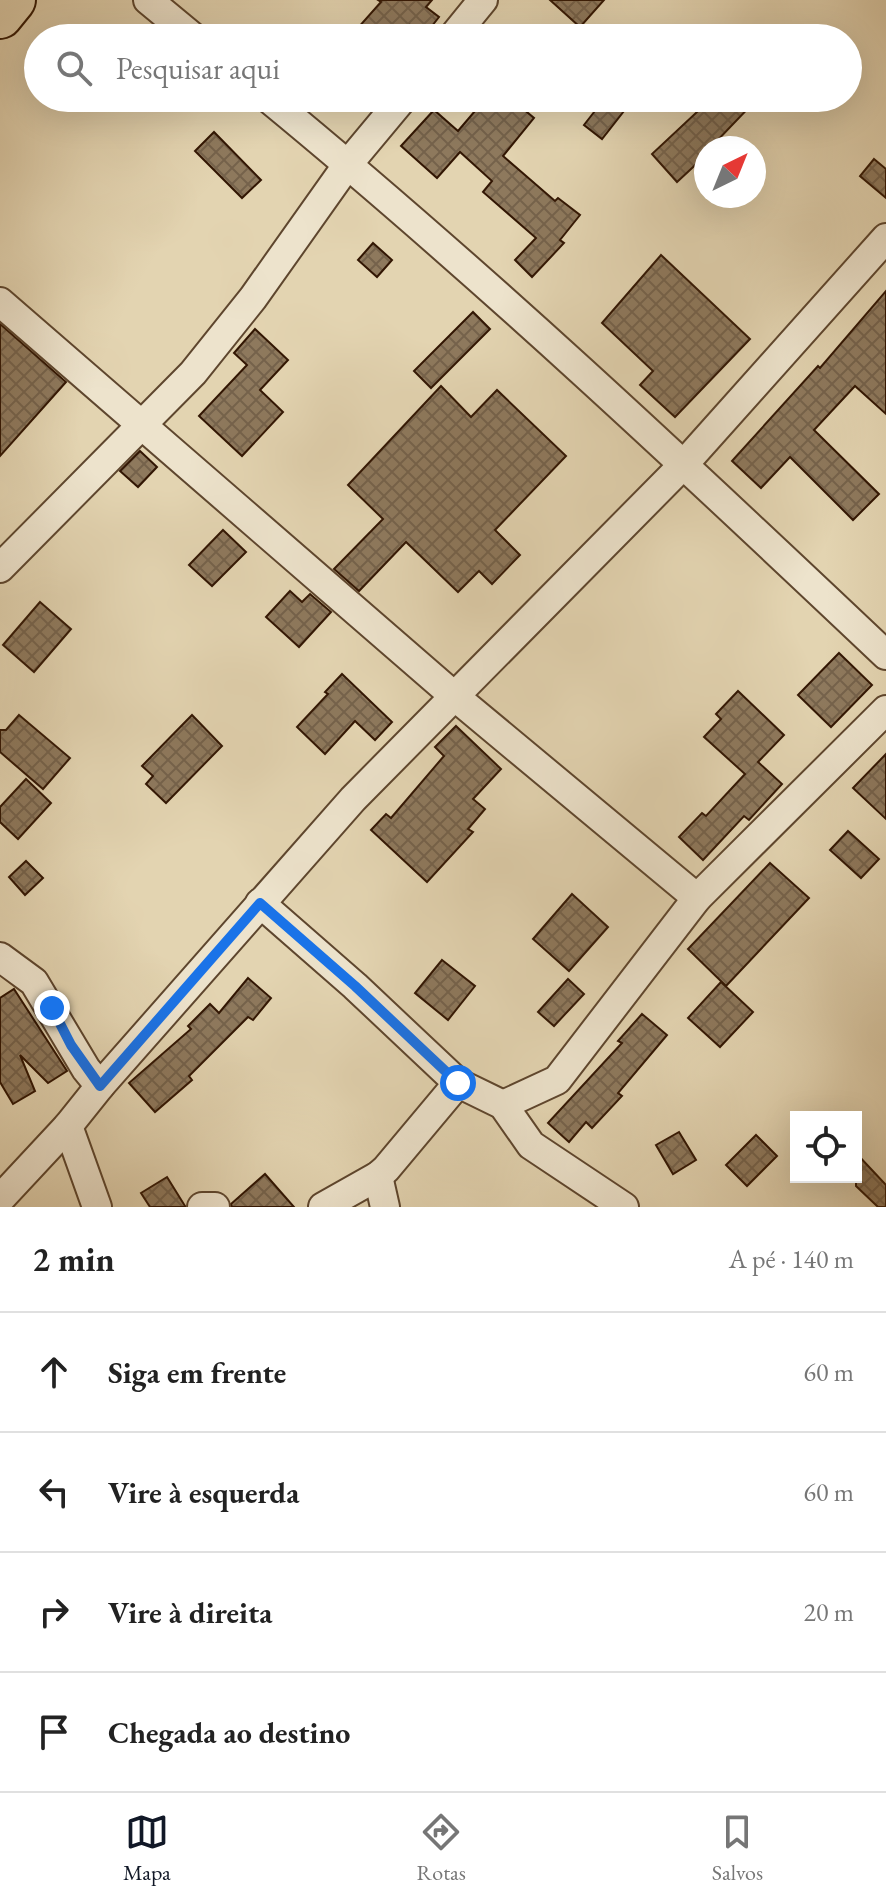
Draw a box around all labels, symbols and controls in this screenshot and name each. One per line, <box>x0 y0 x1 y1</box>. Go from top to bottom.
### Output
search box <box>24 24 862 112</box>
icon: search <box>52 46 96 90</box>
text: Pesquisar aqui <box>116 49 280 88</box>
north arrow <box>694 136 766 208</box>
route end <box>34 990 70 1026</box>
route start <box>440 1065 476 1101</box>
map controls <box>790 1111 862 1183</box>
button: locate <box>790 1111 862 1183</box>
text: 2 min <box>32 1237 115 1281</box>
text: A pé · 140 m <box>729 1242 854 1276</box>
icon: ahead <box>32 1350 76 1394</box>
text: Siga em frente <box>108 1353 286 1392</box>
text: 60 m <box>804 1355 854 1389</box>
icon: left <box>32 1470 76 1514</box>
text: Vire à esquerda <box>108 1473 299 1512</box>
text: 60 m <box>804 1475 854 1509</box>
icon: right <box>32 1590 76 1634</box>
text: Vire à direita <box>108 1593 272 1632</box>
text: 20 m <box>804 1595 854 1629</box>
icon: arrive <box>32 1710 76 1754</box>
text: Chegada ao destino <box>108 1713 350 1752</box>
tab: Mapa <box>123 1810 171 1887</box>
tab: Rotas <box>417 1810 466 1887</box>
tab: Salvos <box>712 1810 763 1887</box>

